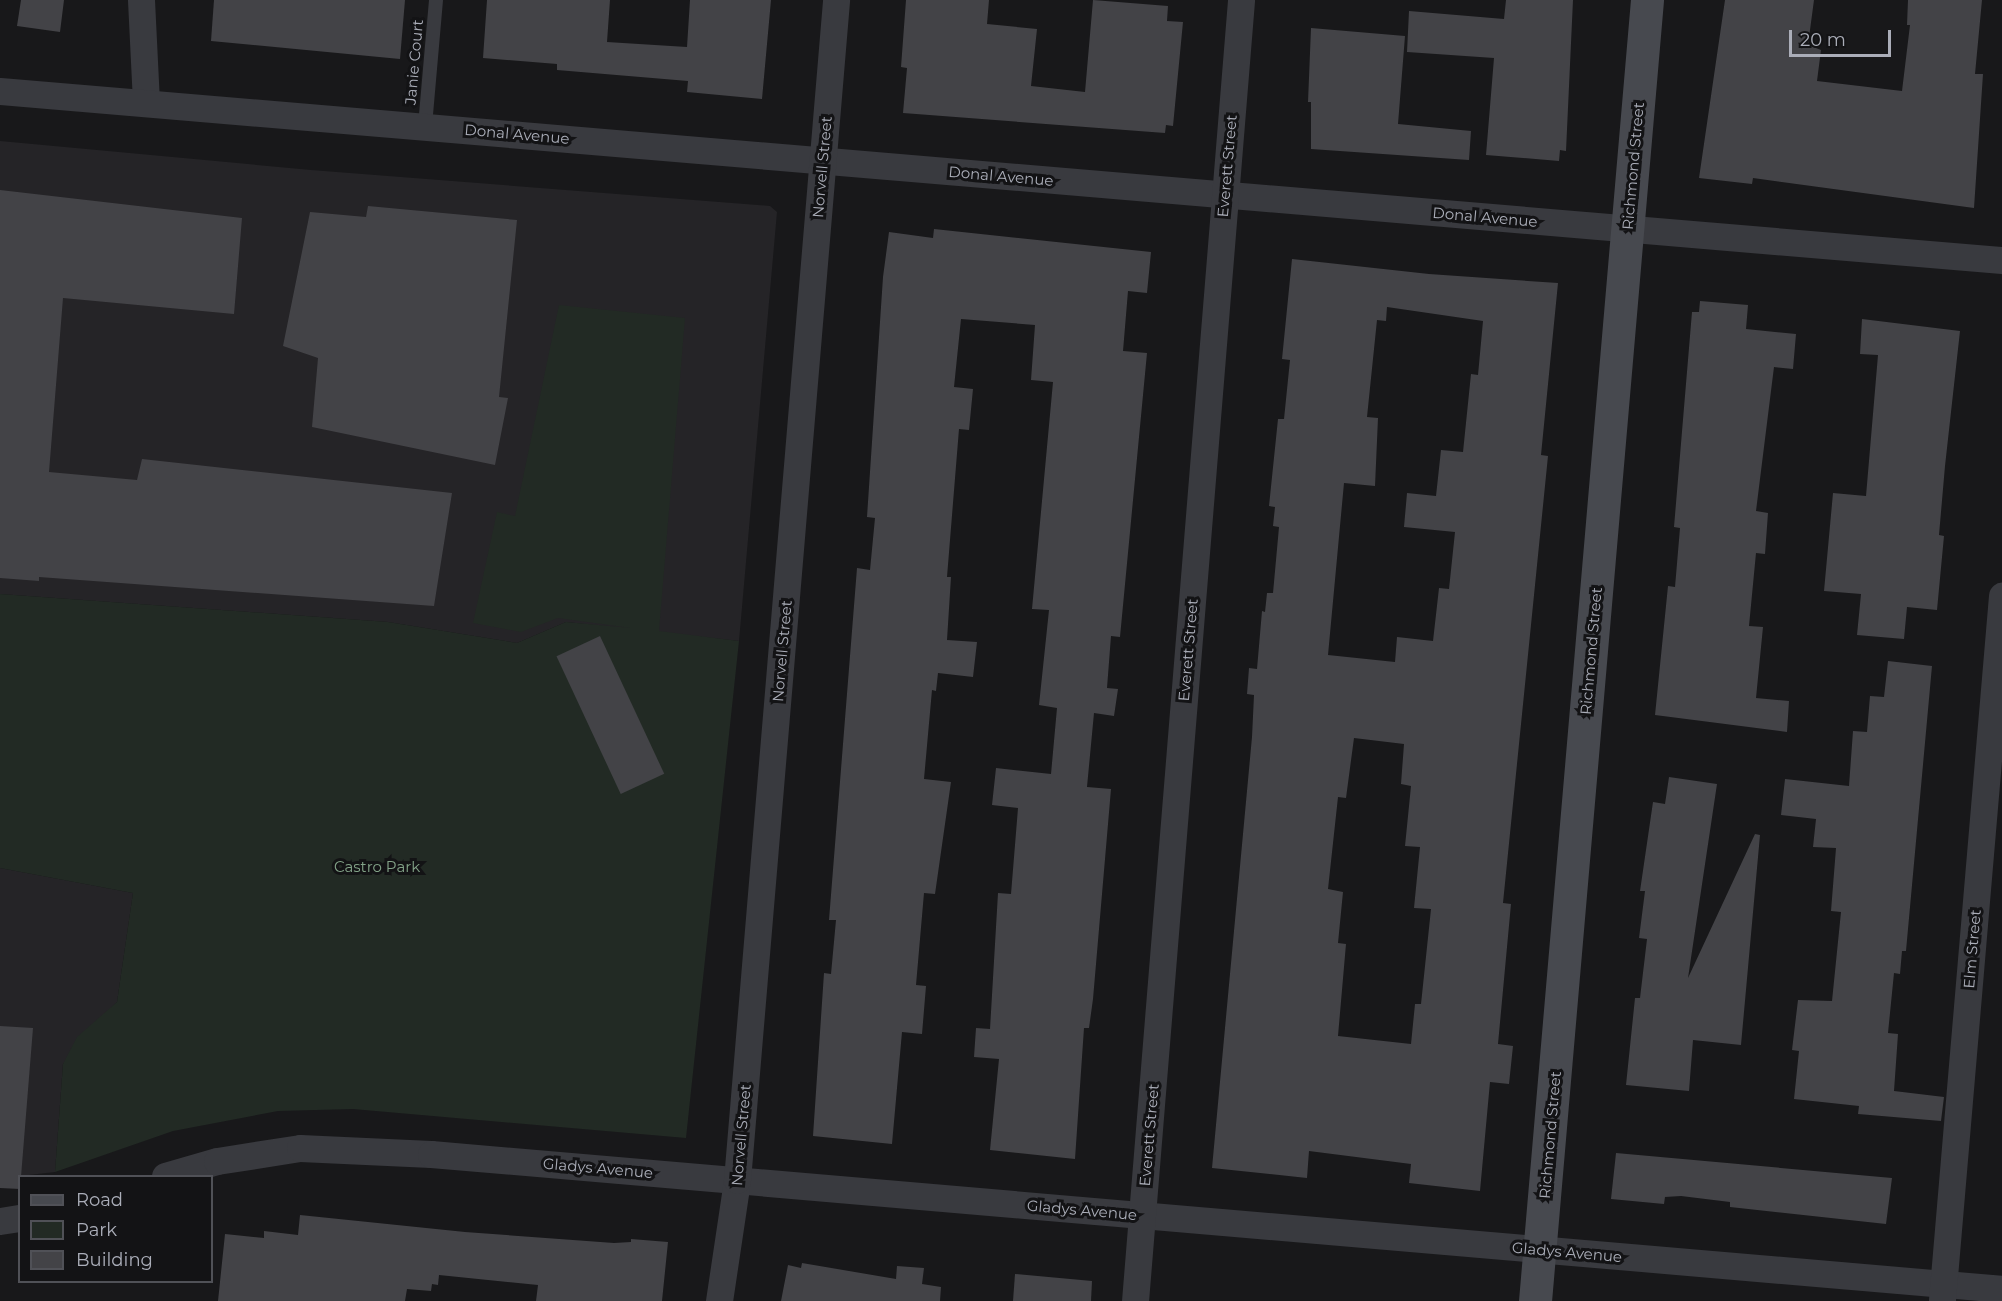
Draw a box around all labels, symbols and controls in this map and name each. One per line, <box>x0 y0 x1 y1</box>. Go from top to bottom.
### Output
scale bar <box>1792 18 1894 56</box>
street label: Janie Court <box>401 19 427 105</box>
text: 20 m <box>1800 29 1846 51</box>
street label: Richmond Street <box>1618 101 1648 231</box>
street label: Everett Street <box>1214 114 1240 218</box>
street label: Norvell Street <box>809 115 835 219</box>
street label: Donal Avenue <box>464 120 570 148</box>
street label: Donal Avenue <box>948 162 1054 190</box>
street label: Donal Avenue <box>1432 203 1538 231</box>
street label: Richmond Street <box>1576 586 1606 716</box>
street label: Everett Street <box>1175 598 1201 702</box>
street label: Norvell Street <box>769 599 795 703</box>
park label: Castro Park <box>334 858 420 876</box>
street label: Elm Street <box>1960 909 1984 989</box>
street label: Richmond Street <box>1535 1070 1565 1200</box>
street label: Norvell Street <box>728 1083 754 1187</box>
street label: Everett Street <box>1136 1083 1162 1187</box>
street label: Gladys Avenue <box>542 1154 654 1182</box>
legend <box>18 1175 213 1283</box>
text: Road <box>76 1189 123 1211</box>
street label: Gladys Avenue <box>1026 1196 1138 1224</box>
text: Park <box>76 1219 117 1241</box>
street label: Gladys Avenue <box>1511 1238 1623 1266</box>
text: Building <box>76 1249 153 1271</box>

